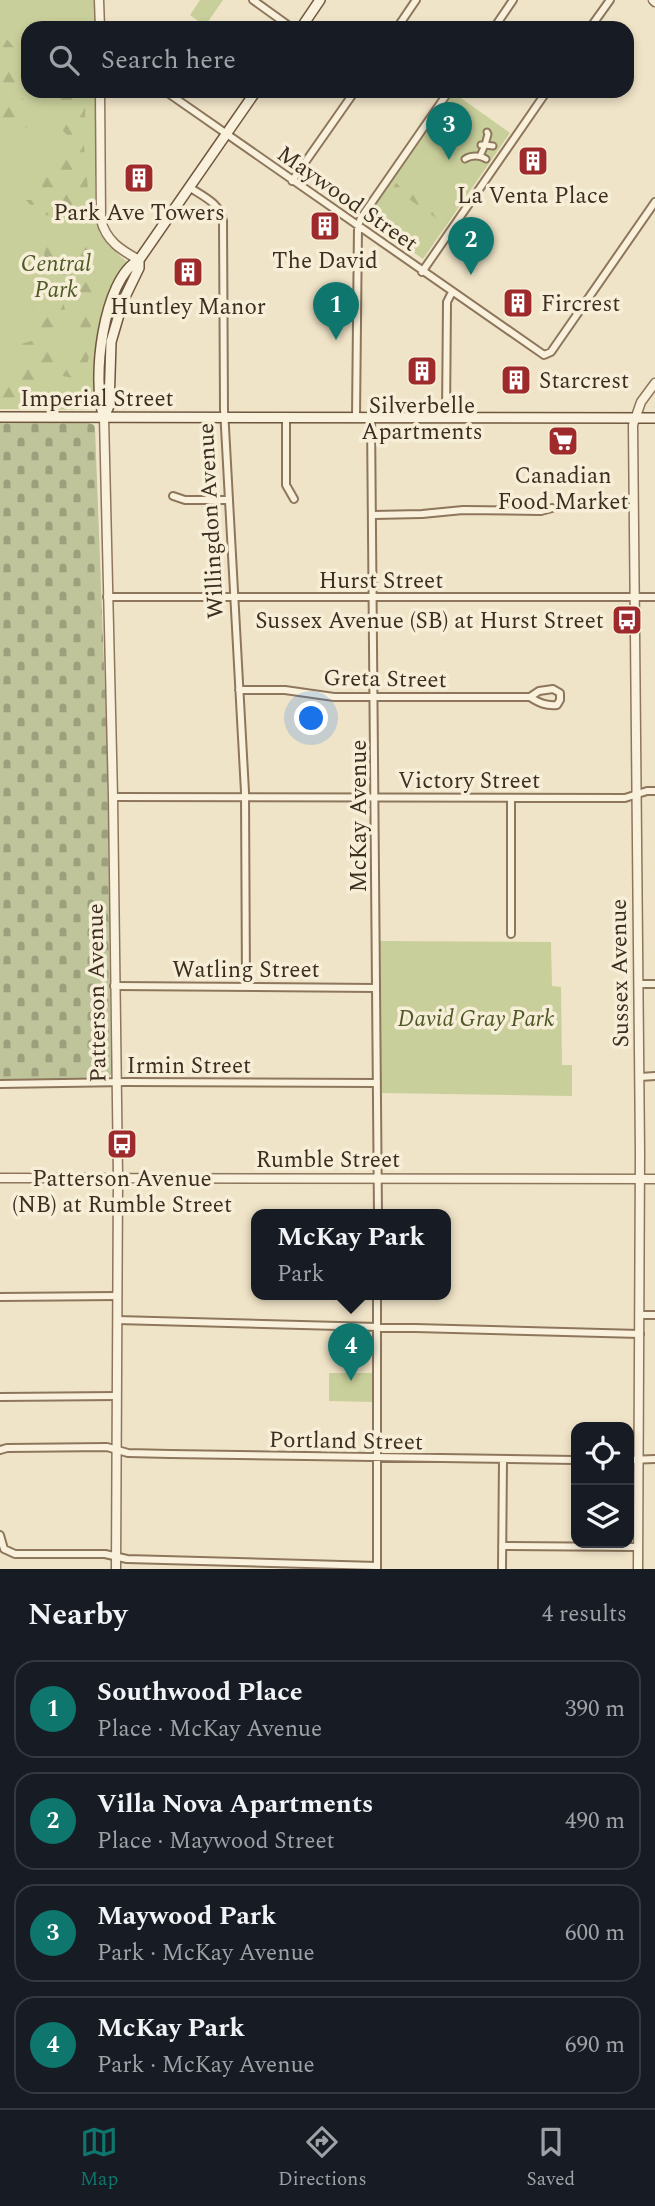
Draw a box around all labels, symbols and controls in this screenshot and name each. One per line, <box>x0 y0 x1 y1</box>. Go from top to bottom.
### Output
search box <box>21 21 634 98</box>
text: Search here <box>101 40 236 80</box>
icon: search <box>45 41 83 79</box>
pin: 3 <box>426 102 472 160</box>
street label: Maywood Street <box>269 137 425 261</box>
building icon: La Venta Place <box>516 144 550 178</box>
building icon: Park Ave Towers <box>122 161 156 195</box>
place label: La Venta Place <box>457 179 609 214</box>
place label: Park Ave Towers <box>53 196 225 231</box>
building icon: The David <box>308 209 342 243</box>
pin: 2 <box>448 217 494 275</box>
place label: The David <box>272 244 378 279</box>
park label: Central Park <box>21 247 91 308</box>
building icon: Huntley Manor <box>171 255 205 289</box>
pin: 1 <box>313 282 359 340</box>
building icon: Fircrest <box>501 286 535 320</box>
place label: Fircrest <box>541 287 620 322</box>
place label: Huntley Manor <box>110 290 266 325</box>
building icon: Silverbelle Apartments <box>405 354 439 388</box>
building icon: Starcrest <box>499 363 533 397</box>
place label: Starcrest <box>539 364 629 399</box>
street label: Imperial Street <box>20 382 174 417</box>
place label: Silverbelle Apartments <box>361 389 483 450</box>
street label: Willingdon Avenue <box>189 422 234 620</box>
supermarket icon: Canadian Food Market <box>546 424 580 458</box>
place label: Canadian Food Market <box>497 459 629 520</box>
street label: Hurst Street <box>319 564 443 599</box>
bus stop icon: Sussex Avenue (SB) at Hurst Street <box>610 603 644 637</box>
place label: Sussex Avenue (SB) at Hurst Street <box>255 604 604 639</box>
street label: Greta Street <box>323 661 447 698</box>
your location <box>294 701 328 735</box>
street label: McKay Avenue <box>342 740 377 893</box>
street label: Victory Street <box>398 764 540 799</box>
street label: Sussex Avenue <box>602 898 639 1048</box>
street label: Patterson Avenue <box>78 903 117 1083</box>
street label: Watling Street <box>172 953 320 988</box>
park label: David Gray Park <box>398 1002 555 1037</box>
street label: Irmin Street <box>127 1049 251 1084</box>
bus stop icon: Patterson Avenue (NB) at Rumble Street <box>105 1127 139 1161</box>
street label: Rumble Street <box>256 1143 400 1178</box>
place label: Patterson Avenue (NB) at Rumble Street <box>12 1162 232 1223</box>
popup <box>251 1209 451 1300</box>
text: McKay Park <box>277 1217 425 1257</box>
text: Park <box>277 1257 324 1292</box>
pin: 4 <box>328 1323 374 1381</box>
map controls <box>571 1422 634 1548</box>
button: locate <box>571 1422 634 1485</box>
street label: Portland Street <box>269 1423 423 1460</box>
button: layers <box>571 1485 634 1548</box>
text: Nearby <box>28 1592 127 1638</box>
text: 4 results <box>542 1597 627 1632</box>
text: Southwood Place <box>97 1672 303 1712</box>
text: 1 <box>47 1692 59 1727</box>
text: 390 m <box>565 1692 625 1727</box>
text: Place · McKay Avenue <box>97 1712 322 1747</box>
text: Villa Nova Apartments <box>97 1784 373 1824</box>
text: 2 <box>47 1804 59 1839</box>
text: 490 m <box>565 1804 625 1839</box>
text: Place · Maywood Street <box>97 1824 335 1859</box>
text: Maywood Park <box>97 1896 277 1936</box>
text: 3 <box>47 1916 59 1951</box>
text: 600 m <box>565 1916 625 1951</box>
text: Park · McKay Avenue <box>97 1936 315 1971</box>
text: McKay Park <box>97 2008 245 2048</box>
text: 4 <box>47 2028 59 2063</box>
text: 690 m <box>565 2028 625 2063</box>
text: Park · McKay Avenue <box>97 2048 315 2083</box>
tab: Map <box>80 2123 118 2194</box>
tab: Directions <box>278 2123 367 2194</box>
tab: Saved <box>526 2123 575 2194</box>

